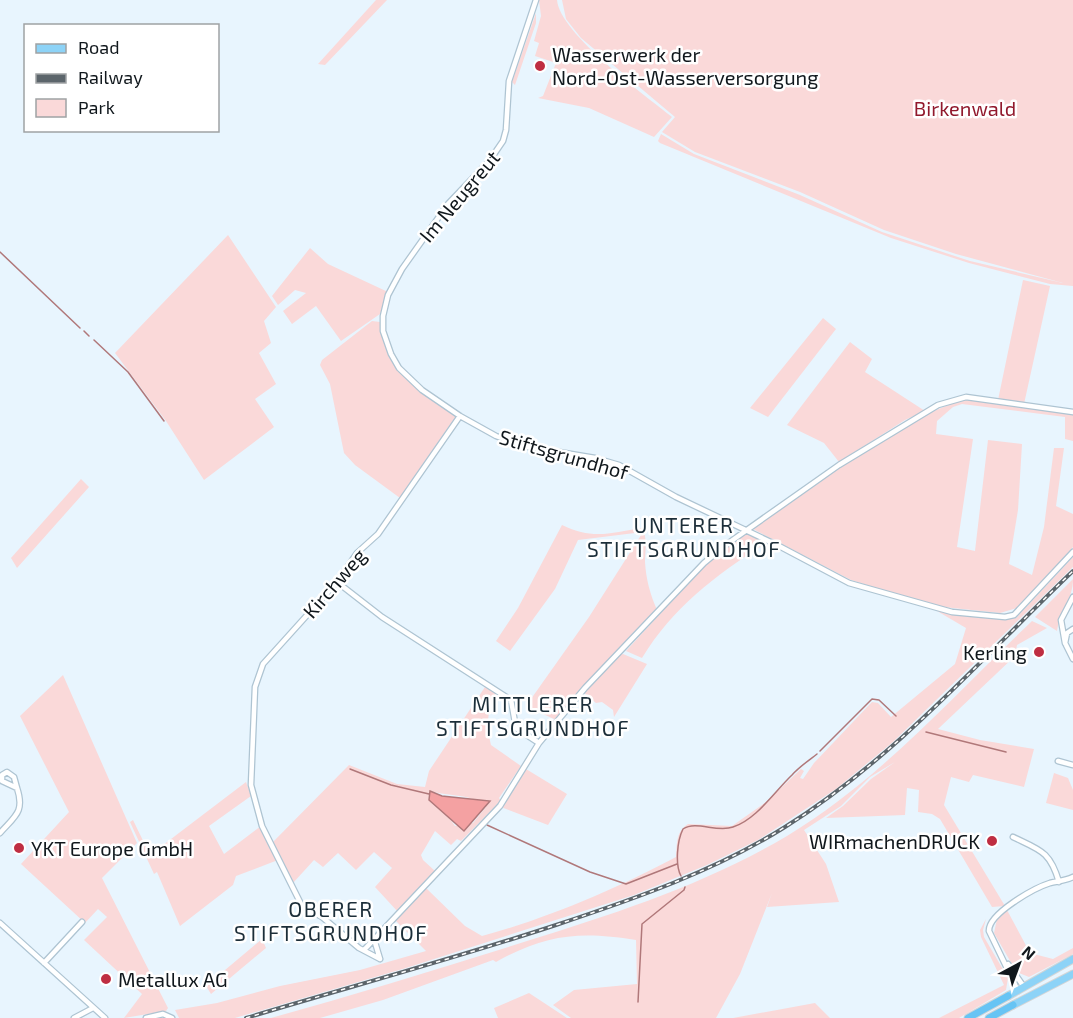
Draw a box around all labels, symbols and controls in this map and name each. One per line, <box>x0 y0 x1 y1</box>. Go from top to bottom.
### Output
legend <box>24 24 219 132</box>
text: Road <box>78 36 119 58</box>
place label: Wasserwerk der Nord-Ost-Wasserversorgung <box>552 42 818 89</box>
marker: Wasserwerk der Nord-Ost-Wasserversorgung <box>533 59 547 73</box>
text: Railway <box>78 66 143 88</box>
text: Park <box>78 96 115 118</box>
park label: Birkenwald <box>914 96 1016 120</box>
street label: Im Neugreut <box>414 145 504 247</box>
street label: Stiftsgrundhof <box>497 424 632 484</box>
district label: UNTERER STIFTSGRUNDHOF <box>587 512 781 561</box>
street label: Kirchweg <box>297 543 371 623</box>
place label: Kerling <box>963 640 1027 664</box>
marker: Kerling <box>1032 645 1046 659</box>
district label: MITTLERER STIFTSGRUNDHOF <box>436 691 630 740</box>
place label: WIRmachenDRUCK <box>809 829 980 853</box>
marker: WIRmachenDRUCK <box>985 834 999 848</box>
place label: YKT Europe GmbH <box>31 836 193 860</box>
marker: YKT Europe GmbH <box>12 841 26 855</box>
district label: OBERER STIFTSGRUNDHOF <box>234 896 428 945</box>
north arrow <box>989 934 1049 994</box>
text: N <box>1019 941 1040 963</box>
place label: Metallux AG <box>118 967 228 991</box>
marker: Metallux AG <box>99 972 113 986</box>

